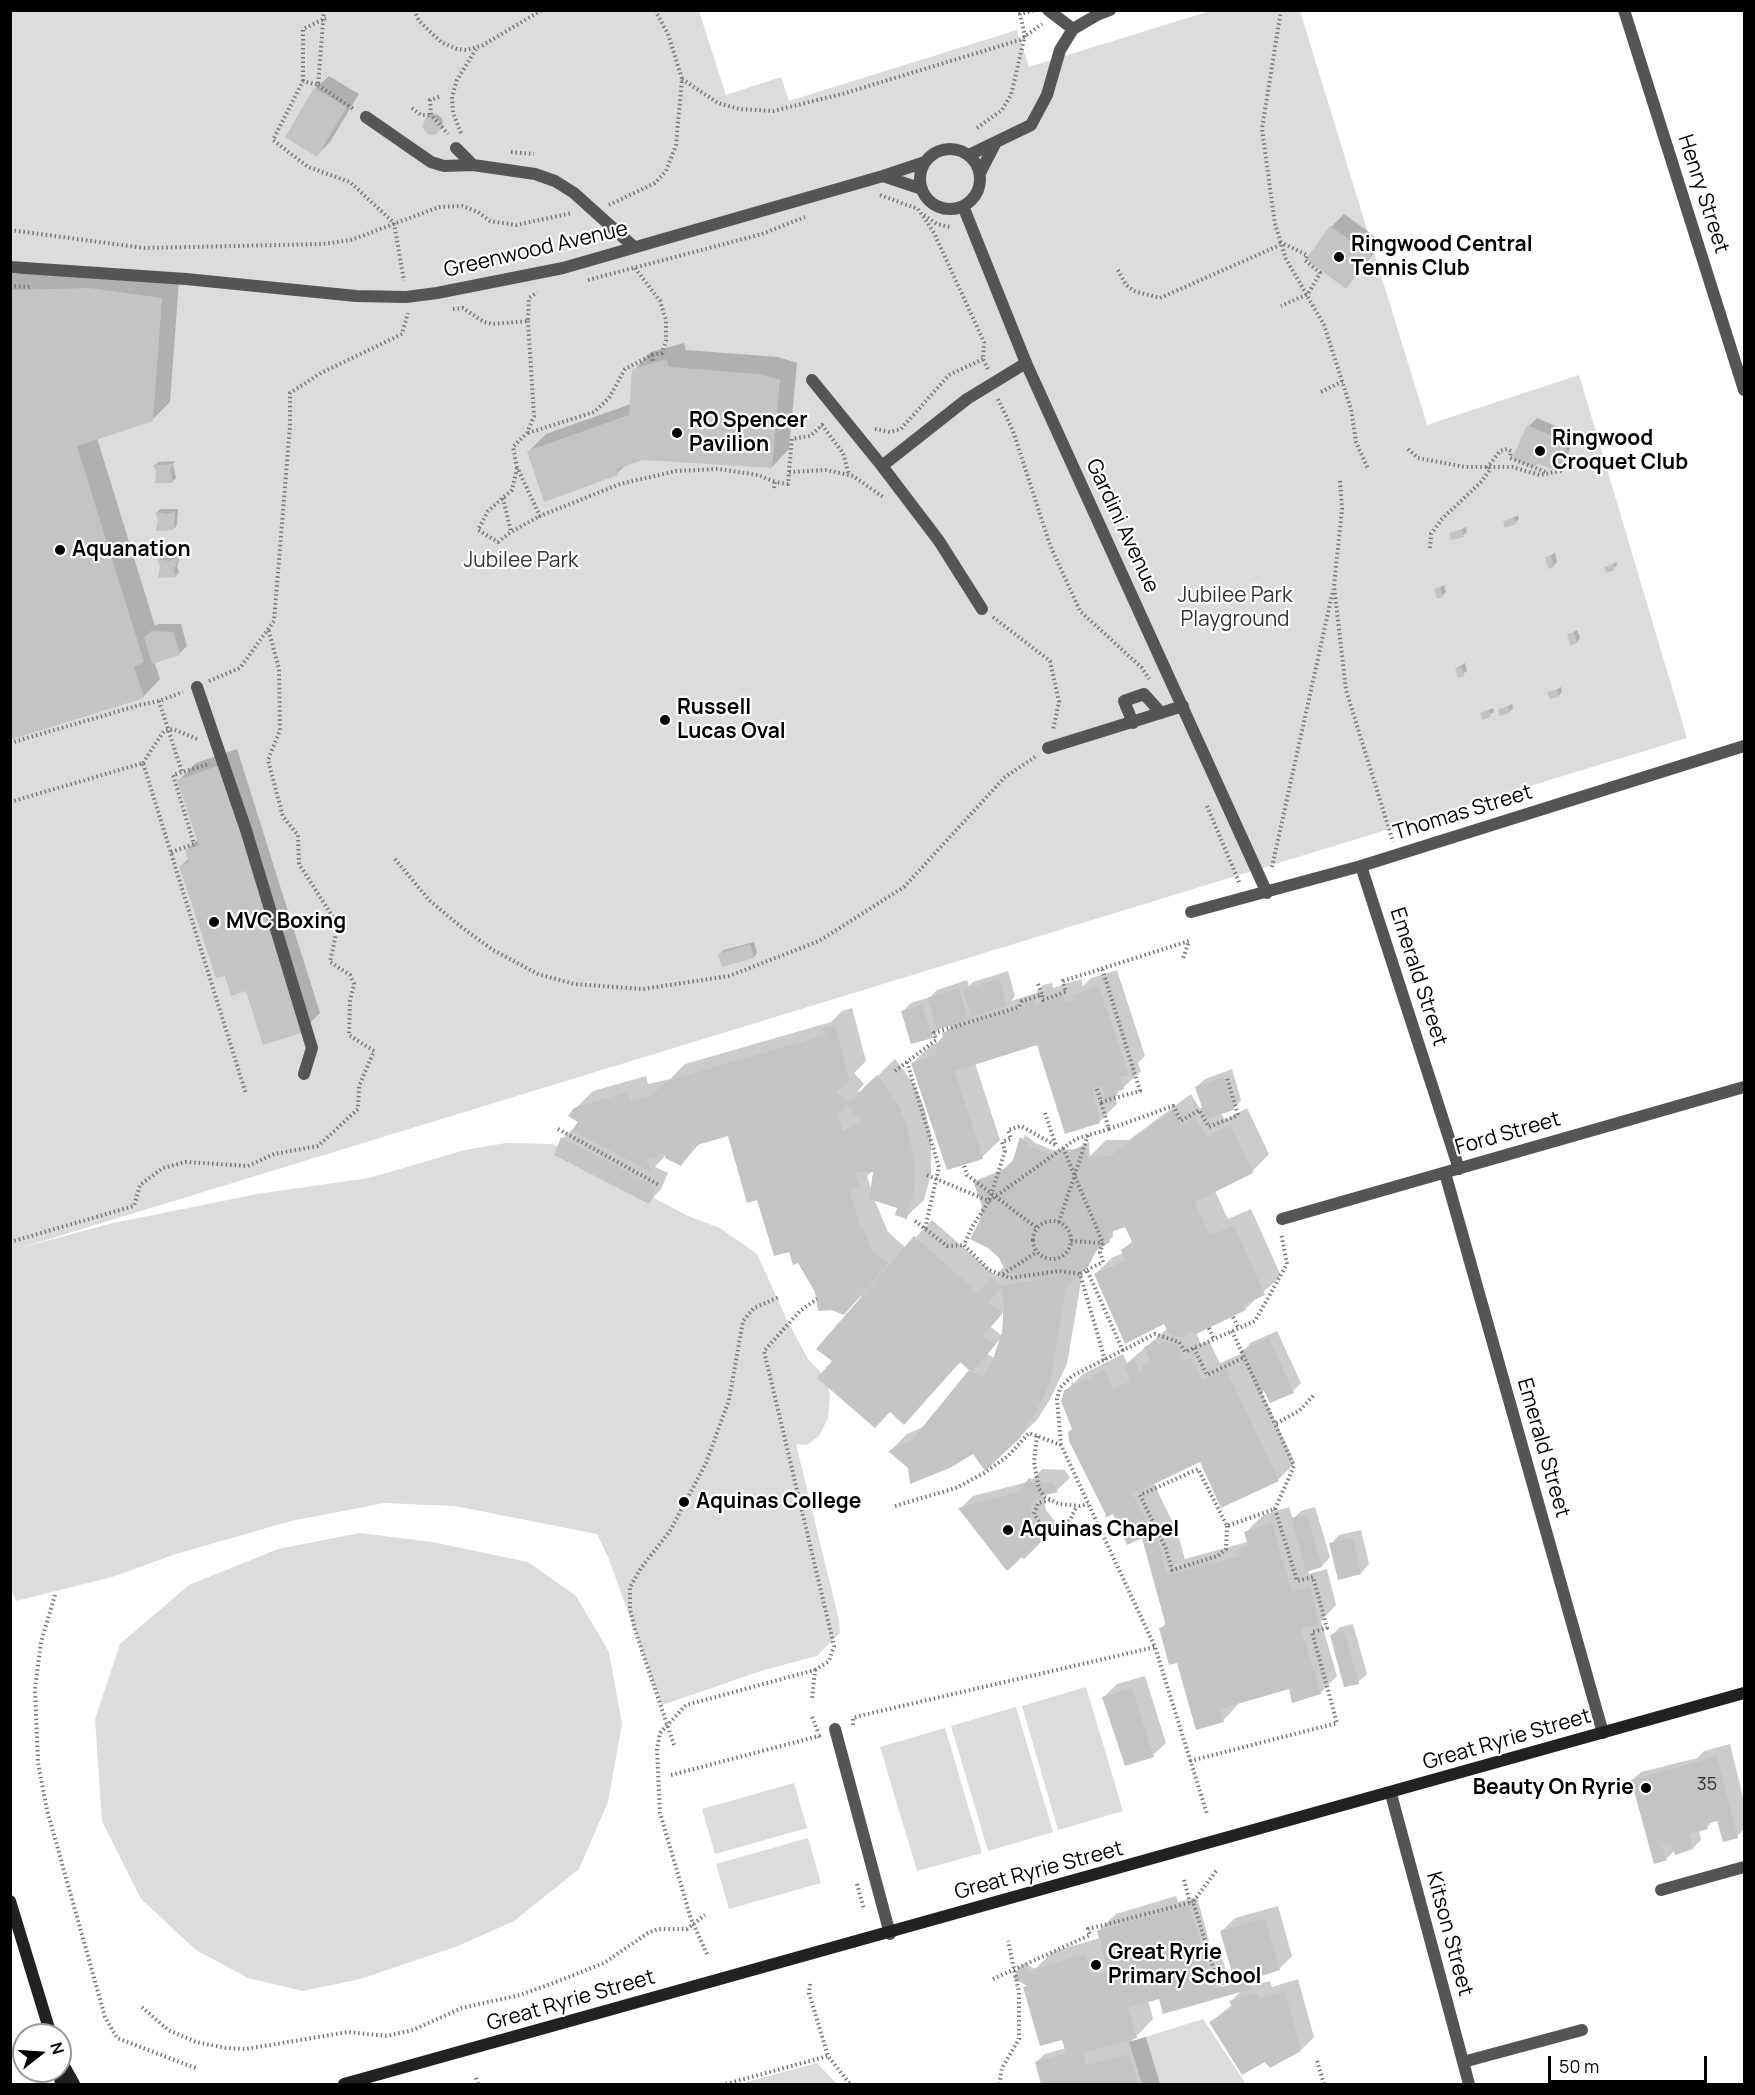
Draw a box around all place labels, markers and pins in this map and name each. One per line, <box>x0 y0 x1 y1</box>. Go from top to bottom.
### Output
place label: Ringwood Central Tennis Club <box>1351 232 1533 282</box>
marker: Ringwood Central Tennis Club <box>1332 250 1346 264</box>
place label: RO Spencer Pavilion <box>689 408 808 458</box>
marker: RO Spencer Pavilion <box>670 426 684 440</box>
place label: Ringwood Croquet Club <box>1552 426 1688 476</box>
marker: Ringwood Croquet Club <box>1533 444 1547 458</box>
place label: Aquanation <box>72 537 191 563</box>
marker: Aquanation <box>53 543 67 557</box>
place label: Russell Lucas Oval <box>677 695 786 745</box>
marker: Russell Lucas Oval <box>658 713 672 727</box>
place label: MVC Boxing <box>226 909 346 935</box>
marker: MVC Boxing <box>207 915 221 929</box>
place label: Aquinas College <box>696 1489 861 1515</box>
marker: Aquinas College <box>677 1495 691 1509</box>
place label: Aquinas Chapel <box>1020 1517 1179 1543</box>
marker: Aquinas Chapel <box>1001 1523 1015 1537</box>
place label: Beauty On Ryrie <box>1473 1775 1634 1801</box>
marker: Beauty On Ryrie <box>1639 1781 1653 1795</box>
place label: Great Ryrie Primary School <box>1108 1940 1262 1990</box>
marker: Great Ryrie Primary School <box>1089 1958 1103 1972</box>

